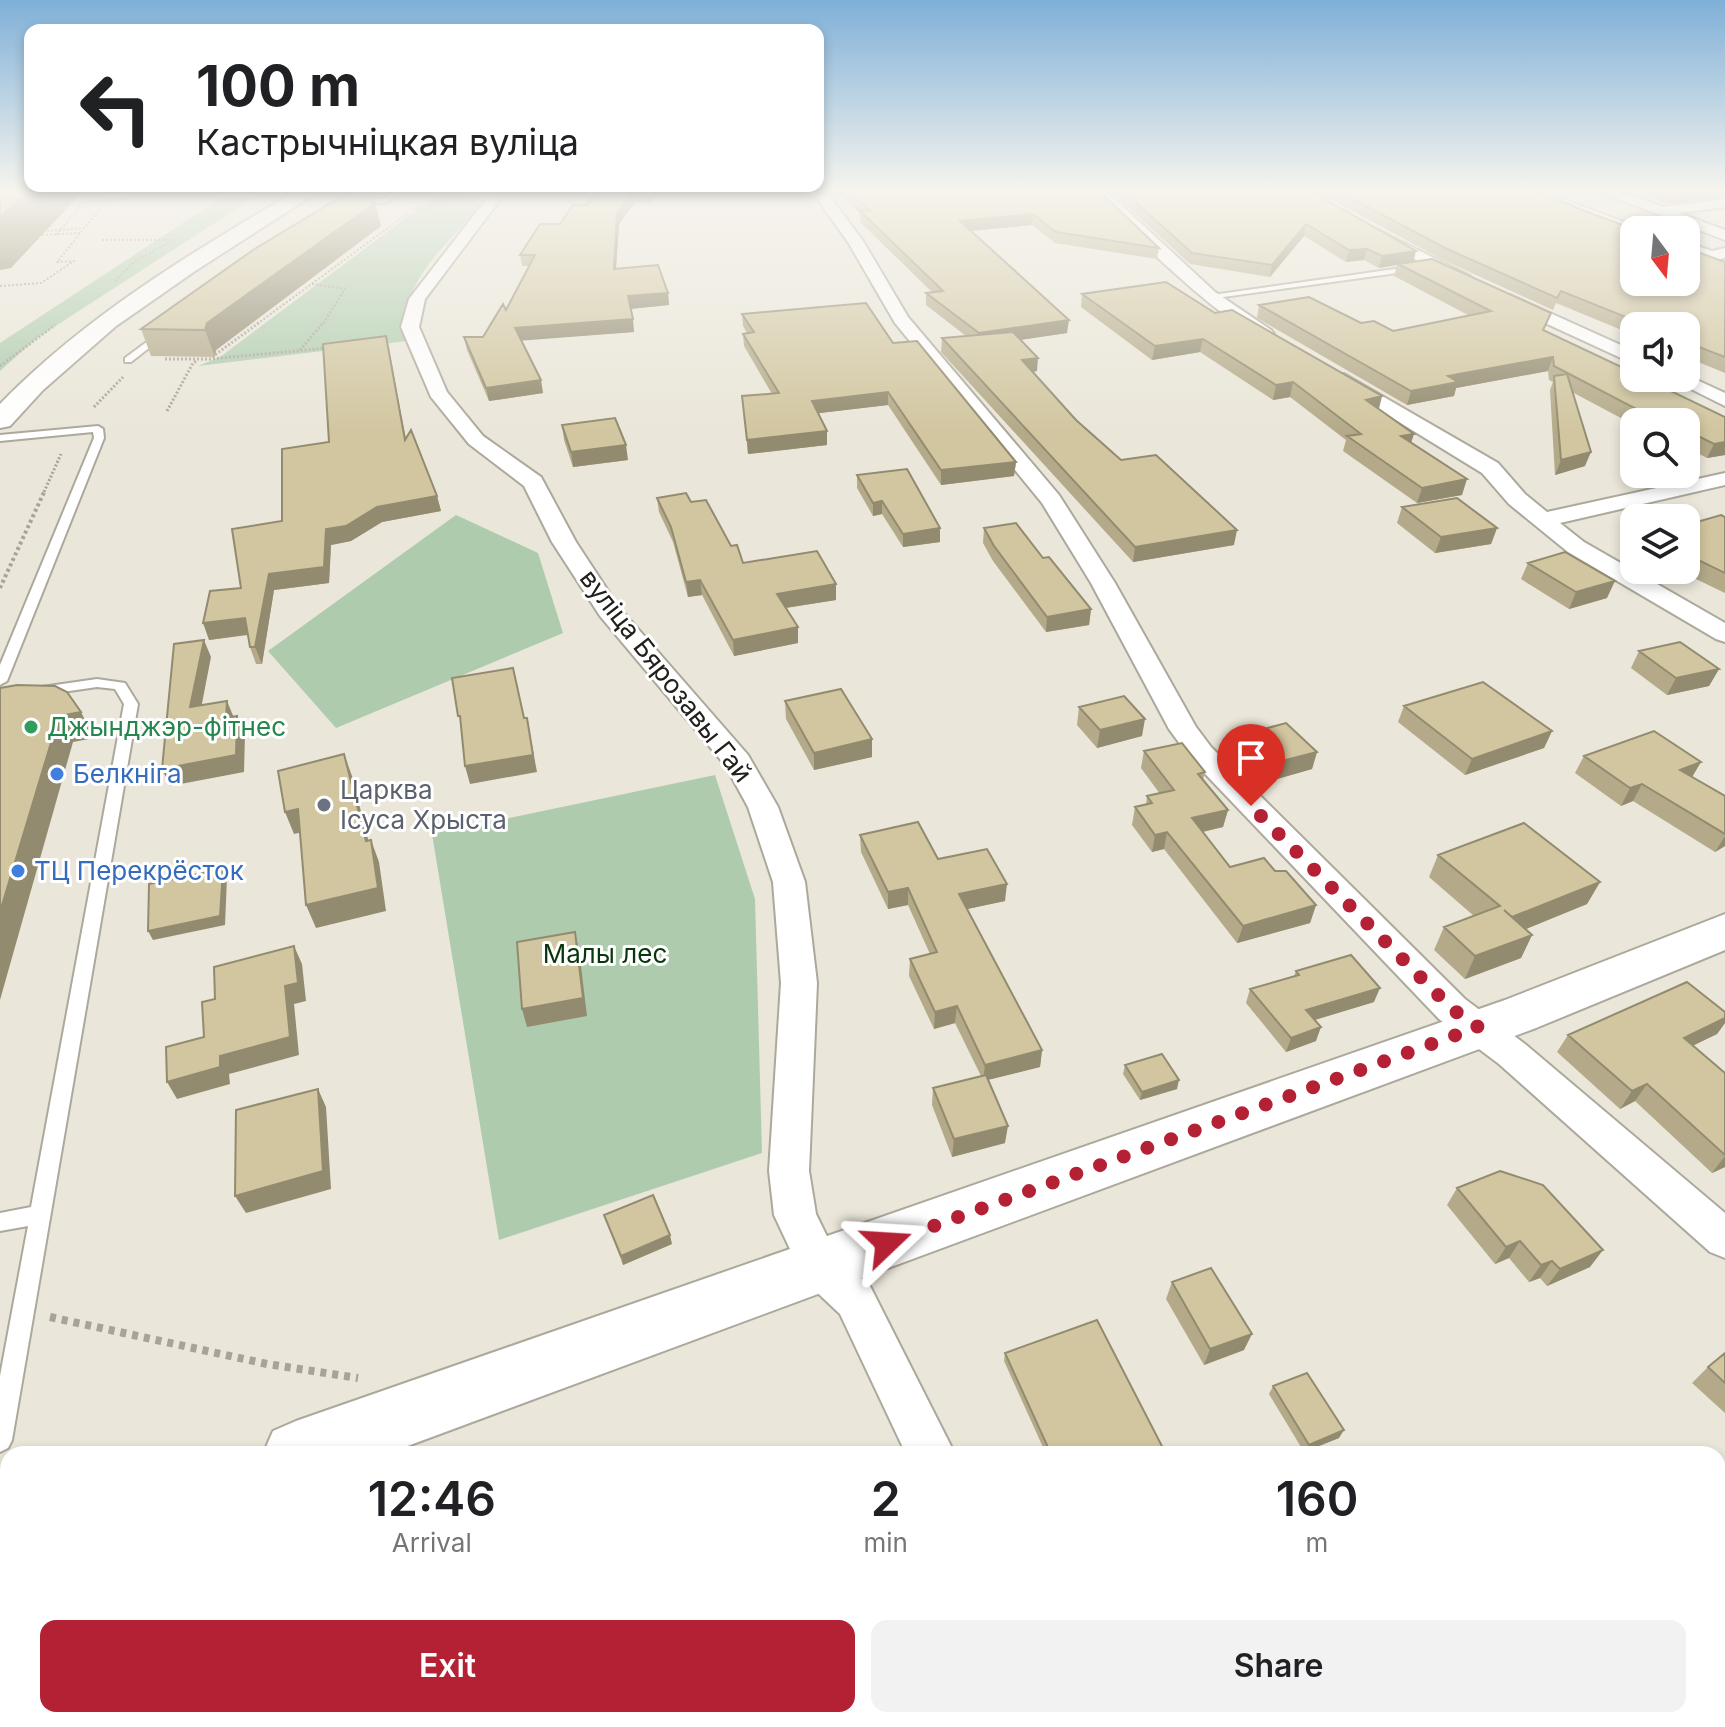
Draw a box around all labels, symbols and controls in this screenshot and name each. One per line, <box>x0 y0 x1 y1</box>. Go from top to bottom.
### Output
text: 100 m <box>196 52 360 120</box>
icon: left <box>64 56 168 160</box>
text: Кастрычніцкая вуліца <box>196 120 579 164</box>
north arrow <box>1620 216 1700 296</box>
map controls <box>1620 216 1700 584</box>
button: sound <box>1620 312 1700 392</box>
button: search <box>1620 408 1700 488</box>
button: layers <box>1620 504 1700 584</box>
street label: вуліца Бярозавы Гай <box>574 563 759 788</box>
place label: Джынджэр-фітнес <box>47 711 286 742</box>
marker: Джынджэр-фітнес <box>22 718 40 736</box>
pin <box>1217 724 1285 806</box>
icon: arrive <box>1229 736 1273 780</box>
place label: Белкніга <box>73 758 182 789</box>
marker: Белкніга <box>48 765 66 783</box>
place label: Царква Ісуса Хрыста <box>340 774 507 835</box>
marker: Царква Ісуса Хрыста <box>315 796 333 814</box>
place label: ТЦ Перекрёсток <box>34 855 244 886</box>
marker: ТЦ Перекрёсток <box>9 862 27 880</box>
park label: Малы лес <box>543 938 667 969</box>
position arrow <box>845 1201 929 1285</box>
text: 12:46 <box>368 1469 496 1528</box>
text: 2 <box>871 1469 901 1528</box>
text: 160 <box>1276 1469 1358 1528</box>
text: Arrival <box>392 1527 472 1558</box>
text: min <box>864 1527 908 1558</box>
text: m <box>1306 1527 1328 1558</box>
button: Exit <box>40 1620 855 1712</box>
button: Share <box>871 1620 1686 1712</box>

